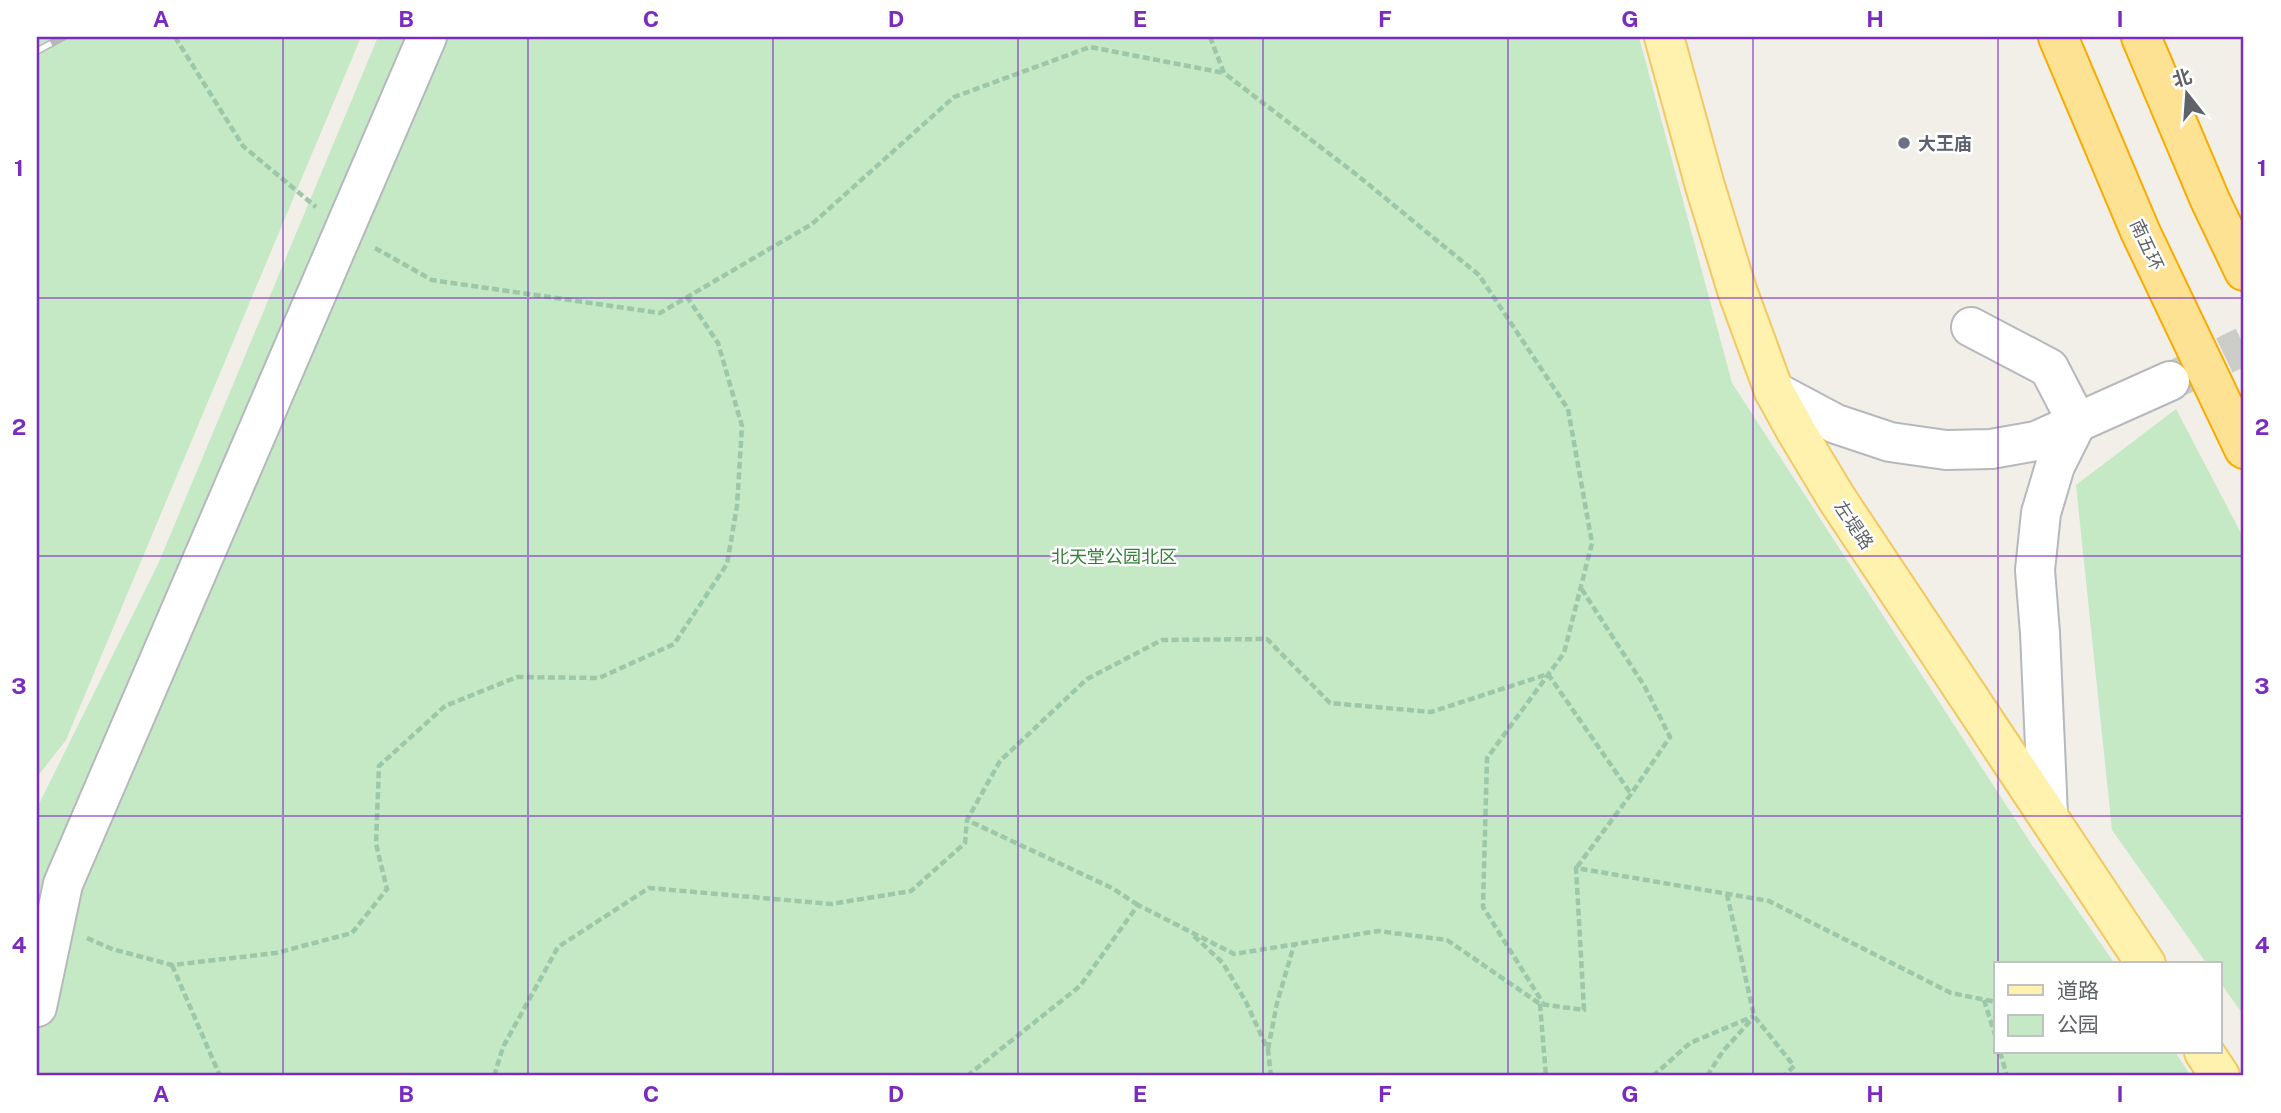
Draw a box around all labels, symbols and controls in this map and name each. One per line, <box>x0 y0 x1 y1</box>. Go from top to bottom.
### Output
text: A <box>153 5 170 32</box>
text: B <box>398 5 414 32</box>
text: C <box>643 5 659 32</box>
text: D <box>888 5 904 32</box>
text: E <box>1133 5 1147 32</box>
text: F <box>1378 5 1392 32</box>
text: G <box>1621 5 1639 32</box>
text: H <box>1866 5 1884 32</box>
text: I <box>2116 5 2124 32</box>
north arrow <box>2152 60 2222 130</box>
text: 北 <box>2170 64 2194 91</box>
place label: 大王庙 <box>1918 133 1972 154</box>
marker: 大王庙 <box>1896 135 1912 151</box>
text: 1 <box>14 154 24 181</box>
text: 1 <box>2257 154 2267 181</box>
street label: 南五环 <box>2126 216 2168 274</box>
text: 2 <box>12 413 26 440</box>
text: 2 <box>2255 413 2269 440</box>
street label: 左堤路 <box>1830 497 1878 553</box>
park label: 北天堂公园北区 <box>1051 546 1177 567</box>
text: 3 <box>11 672 27 699</box>
text: 3 <box>2254 672 2270 699</box>
text: 4 <box>11 931 27 958</box>
text: 4 <box>2254 931 2270 958</box>
legend <box>1994 962 2222 1054</box>
text: 道路 <box>2057 978 2099 1003</box>
text: 公园 <box>2057 1012 2099 1037</box>
text: A <box>153 1080 170 1107</box>
text: B <box>398 1080 414 1107</box>
text: C <box>643 1080 659 1107</box>
text: D <box>888 1080 904 1107</box>
text: E <box>1133 1080 1147 1107</box>
text: F <box>1378 1080 1392 1107</box>
text: G <box>1621 1080 1639 1107</box>
text: H <box>1866 1080 1884 1107</box>
text: I <box>2116 1080 2124 1107</box>

